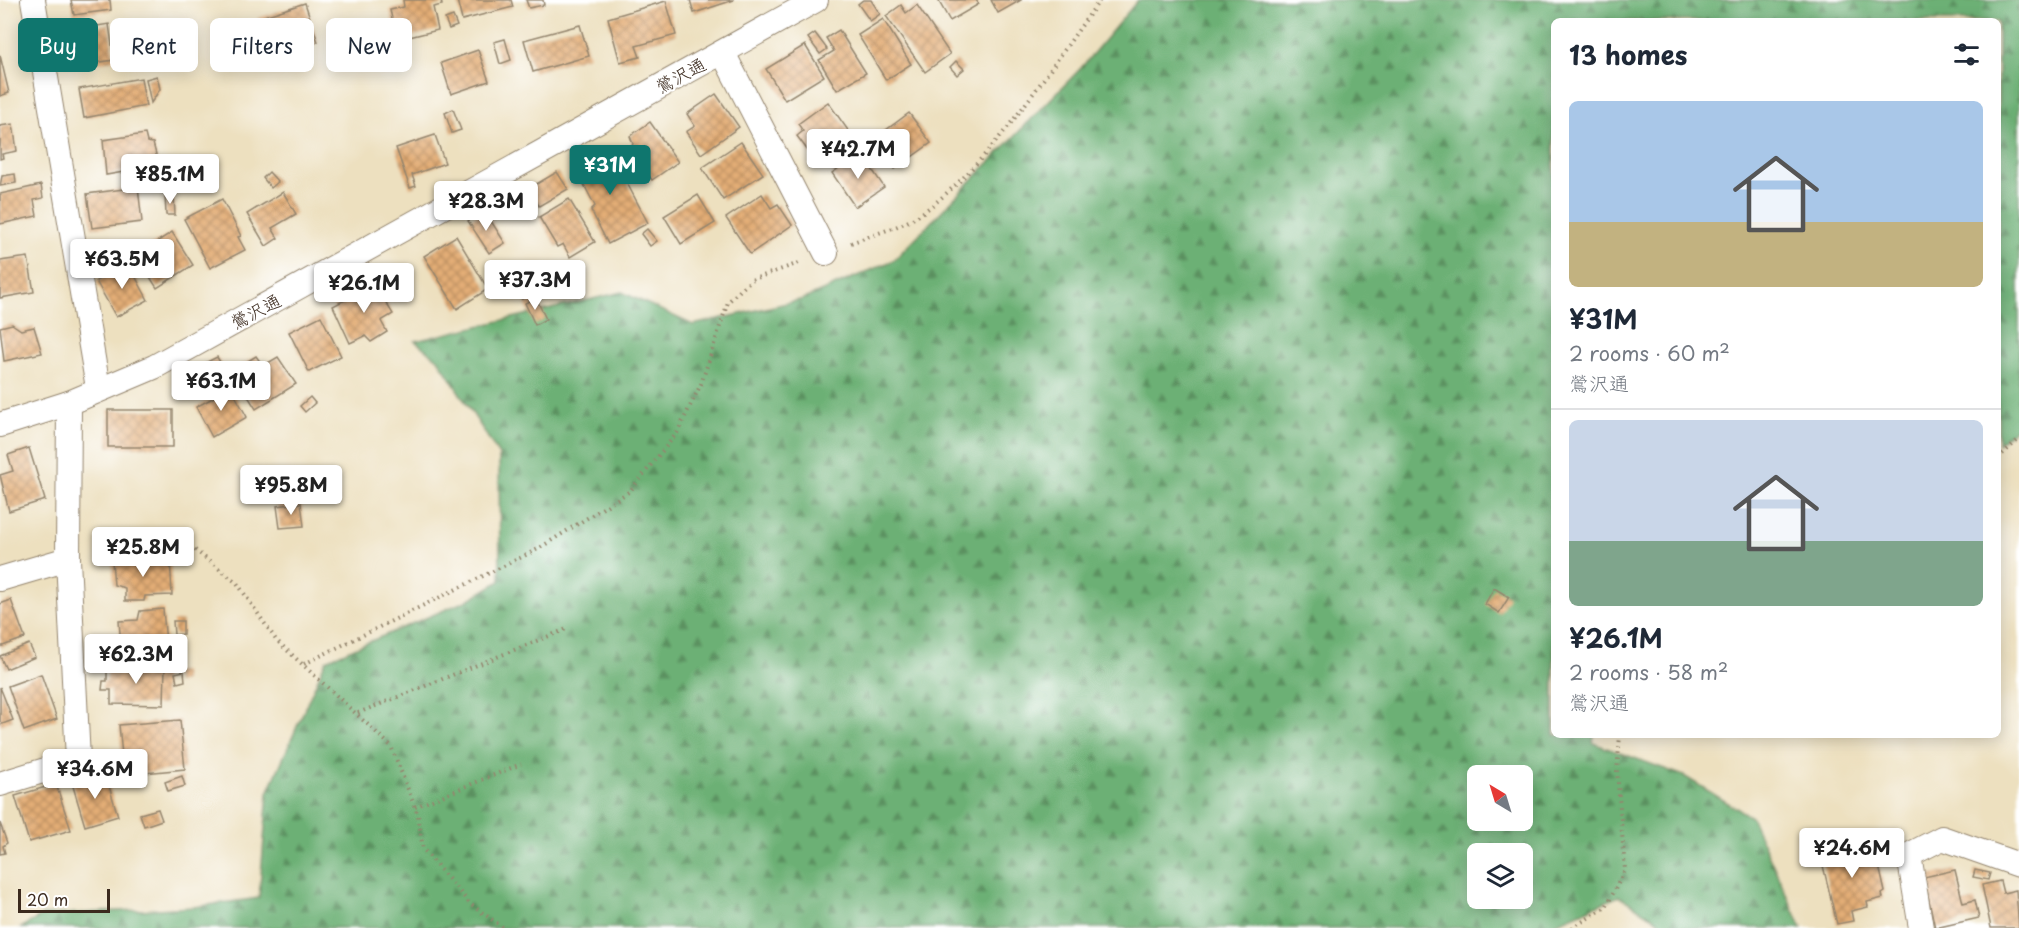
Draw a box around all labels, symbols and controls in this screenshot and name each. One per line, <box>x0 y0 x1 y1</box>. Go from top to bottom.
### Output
chip: Buy <box>18 18 98 72</box>
chip: Rent <box>110 18 198 72</box>
chip: Filters <box>210 18 314 72</box>
chip: New <box>326 18 412 72</box>
text: 13 homes <box>1569 35 1687 74</box>
icon: filters <box>1950 38 1983 71</box>
street label: 鶯沢通 <box>650 50 710 100</box>
pin: ¥42.7M <box>809 129 907 180</box>
text: ¥42.7M <box>821 133 895 163</box>
icon: home <box>1722 140 1830 248</box>
pin: ¥31M <box>574 145 646 196</box>
text: ¥31M <box>584 149 636 179</box>
pin: ¥85.1M <box>121 154 219 205</box>
text: ¥85.1M <box>135 158 205 188</box>
pin: ¥28.3M <box>437 181 535 232</box>
text: ¥28.3M <box>448 185 524 215</box>
pin: ¥63.5M <box>73 239 171 290</box>
text: ¥63.5M <box>84 243 160 273</box>
pin: ¥37.3M <box>486 260 584 311</box>
pin: ¥26.1M <box>315 263 413 314</box>
text: ¥37.3M <box>498 264 572 294</box>
text: ¥26.1M <box>328 267 400 297</box>
street label: 鶯沢通 <box>225 286 285 335</box>
text: ¥31M <box>1569 299 1638 338</box>
text: 2 rooms · 60 m² <box>1569 338 1730 368</box>
pin: ¥63.1M <box>172 361 270 412</box>
text: ¥63.1M <box>186 365 256 395</box>
text: 鶯沢通 <box>1569 368 1629 398</box>
icon: home <box>1722 459 1830 567</box>
pin: ¥95.8M <box>242 465 340 516</box>
text: ¥95.8M <box>254 469 328 499</box>
pin: ¥25.8M <box>94 527 192 578</box>
text: ¥25.8M <box>106 531 180 561</box>
text: ¥26.1M <box>1569 618 1663 657</box>
pin: ¥62.3M <box>87 634 185 685</box>
text: ¥62.3M <box>99 638 173 668</box>
text: 2 rooms · 58 m² <box>1569 657 1728 687</box>
text: 鶯沢通 <box>1569 687 1629 717</box>
pin: ¥34.6M <box>46 749 144 800</box>
text: ¥34.6M <box>57 753 133 783</box>
north arrow <box>1467 765 1533 831</box>
map controls <box>1467 765 1533 909</box>
pin: ¥24.6M <box>1803 828 1901 879</box>
text: ¥24.6M <box>1813 832 1891 862</box>
button: layers <box>1467 843 1533 909</box>
scale bar <box>18 886 110 914</box>
text: 20 m <box>27 887 68 911</box>

